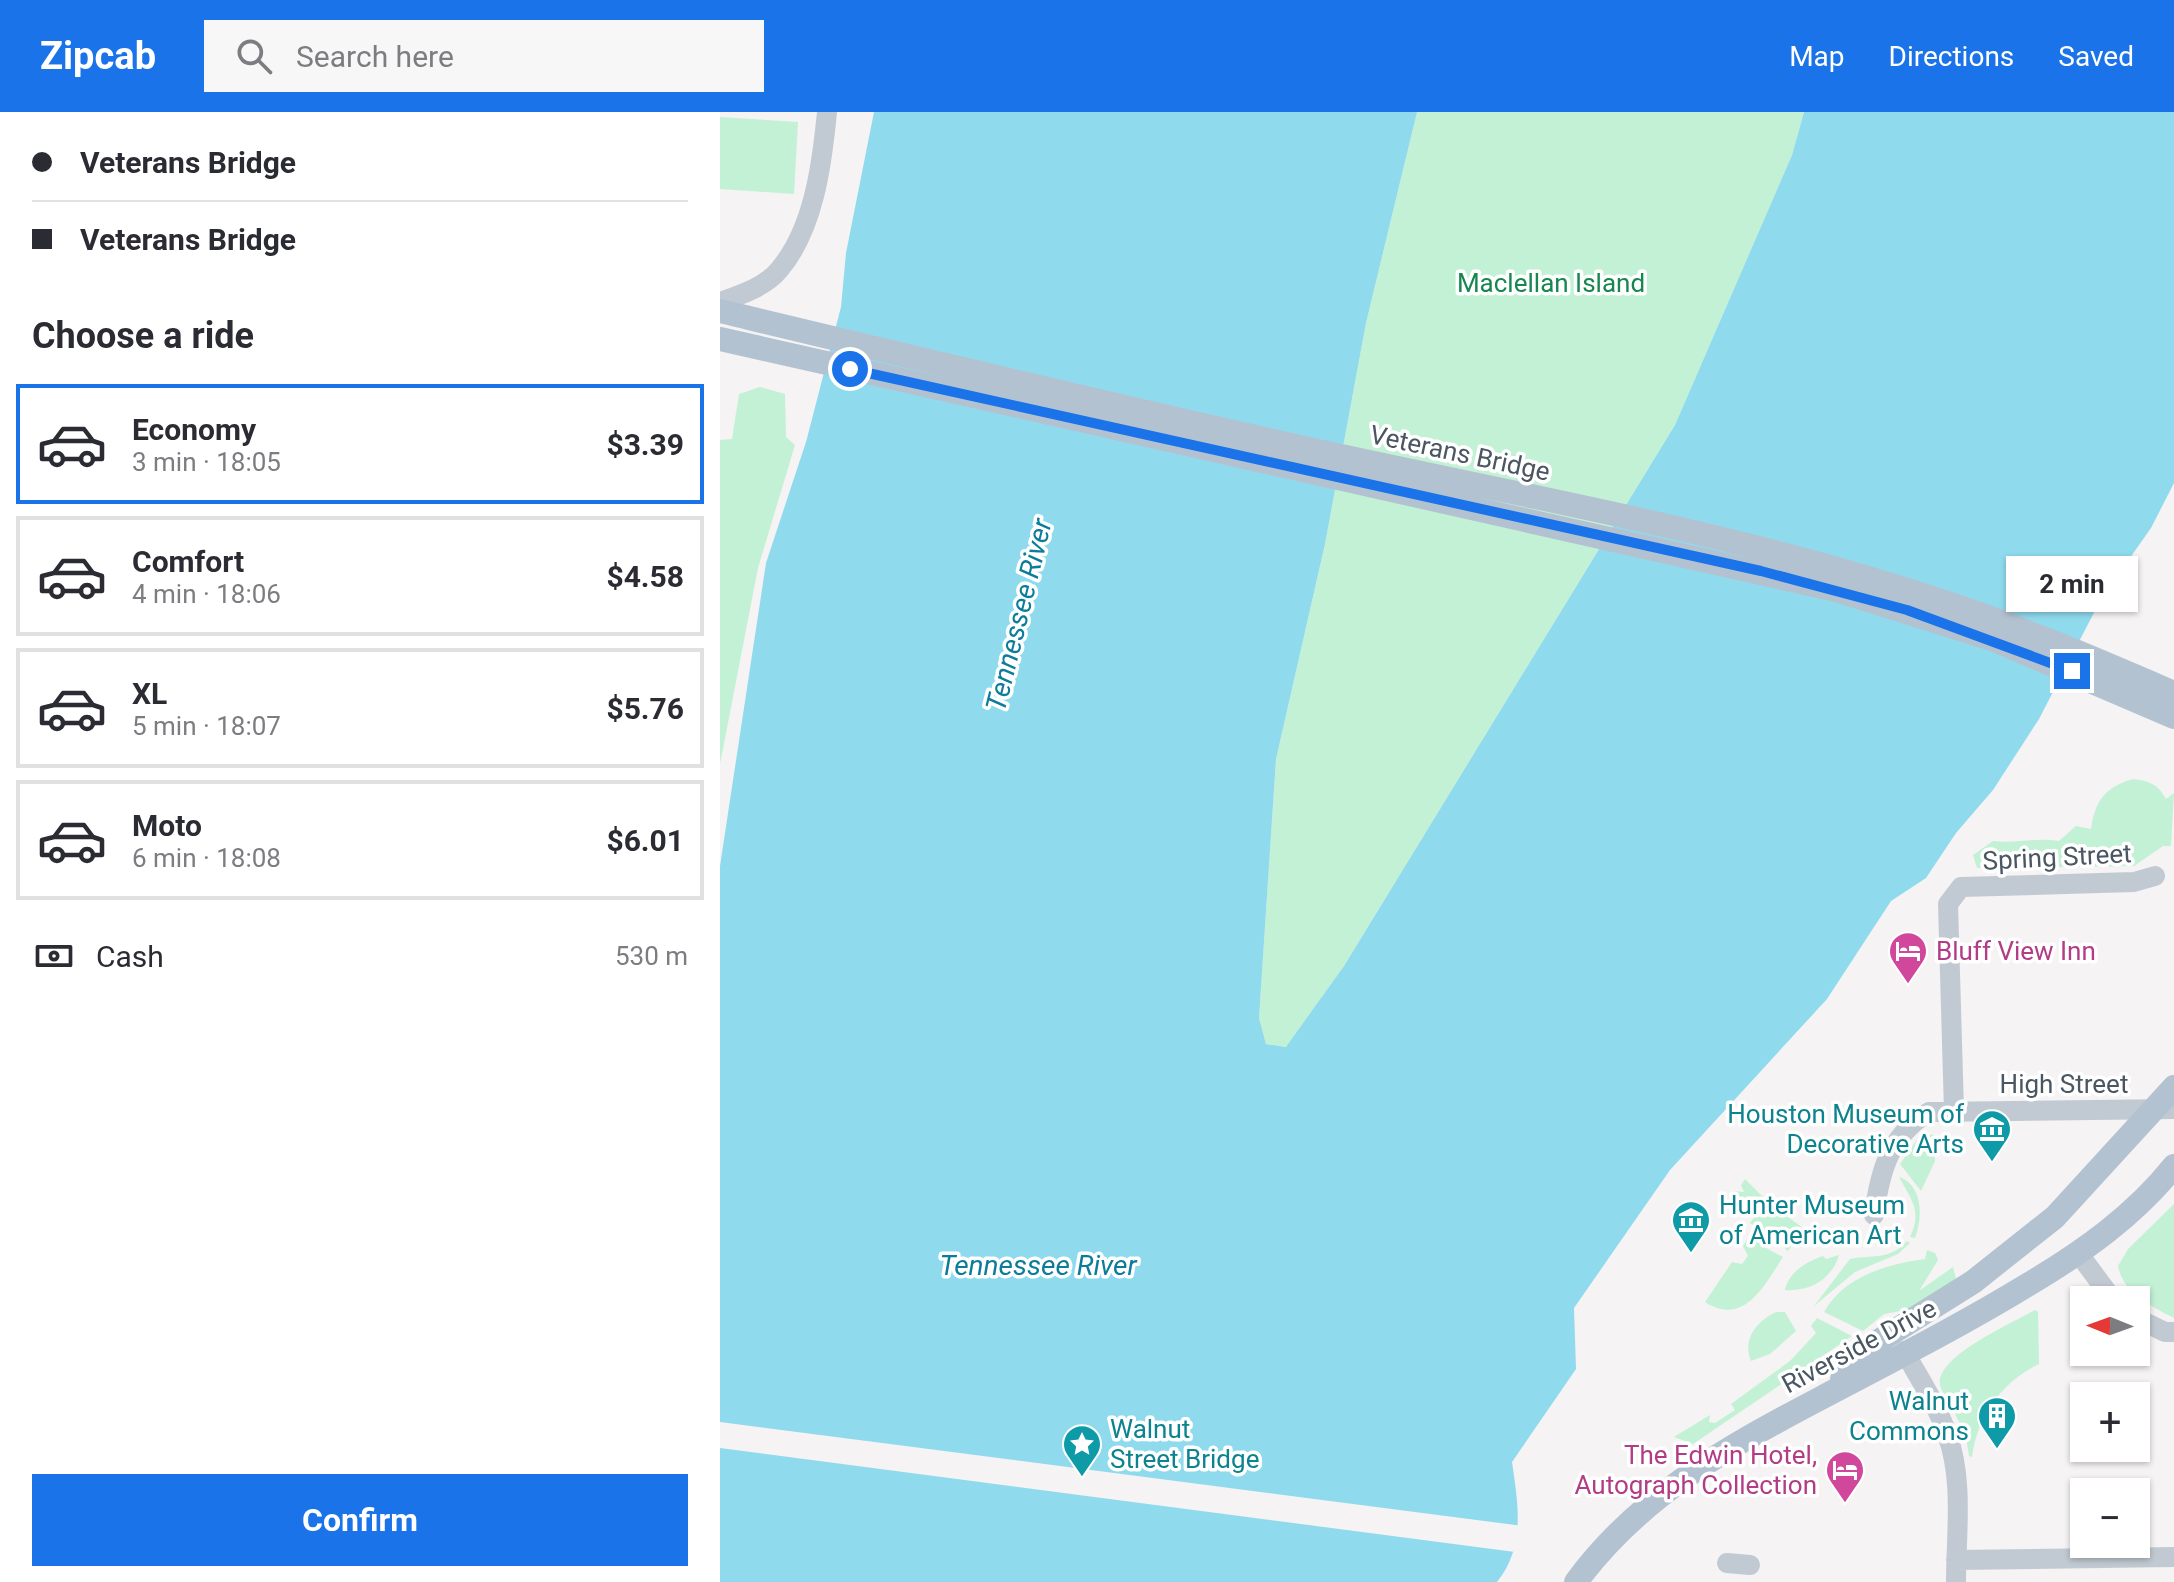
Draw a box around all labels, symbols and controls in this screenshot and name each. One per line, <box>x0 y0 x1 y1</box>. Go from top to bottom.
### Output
search box <box>204 20 764 92</box>
text: Zipcab <box>40 34 156 78</box>
icon: search <box>232 34 276 78</box>
text: Search here <box>296 39 454 74</box>
text: Map <box>1789 40 1845 73</box>
text: Directions <box>1889 40 2014 73</box>
text: Saved <box>2058 40 2134 73</box>
text: Veterans Bridge <box>80 145 296 180</box>
text: Veterans Bridge <box>80 222 296 257</box>
park label: Maclellan Island <box>1457 268 1645 298</box>
text: Choose a ride <box>32 315 254 357</box>
route start <box>832 351 868 387</box>
icon: car <box>36 408 108 480</box>
text: Economy <box>132 412 256 447</box>
street label: Veterans Bridge <box>1367 419 1553 487</box>
text: $3.39 <box>606 427 684 462</box>
text: 3 min · 18:05 <box>132 447 281 477</box>
water label: Tennessee River <box>979 515 1059 715</box>
icon: car <box>36 540 108 612</box>
text: Comfort <box>132 544 244 579</box>
callout: 2 min <box>2006 555 2138 611</box>
text: $4.58 <box>606 559 684 594</box>
text: 2 min <box>2039 569 2105 599</box>
text: 4 min · 18:06 <box>132 579 281 609</box>
route end <box>2054 653 2090 689</box>
icon: car <box>36 672 108 744</box>
text: XL <box>132 676 167 711</box>
text: $5.76 <box>606 691 684 726</box>
text: 5 min · 18:07 <box>132 711 281 741</box>
icon: car <box>36 804 108 876</box>
text: Moto <box>132 808 202 843</box>
text: $6.01 <box>606 823 684 858</box>
street label: Spring Street <box>1982 838 2132 876</box>
text: 6 min · 18:08 <box>132 843 281 873</box>
hotel icon: Bluff View Inn <box>1887 930 1929 985</box>
icon: cash <box>32 934 76 978</box>
place label: Bluff View Inn <box>1936 936 2096 966</box>
text: Cash <box>96 939 164 974</box>
text: 530 m <box>615 941 688 971</box>
street label: High Street <box>2000 1069 2128 1099</box>
place label: Houston Museum of Decorative Arts <box>1727 1099 1965 1159</box>
museum icon: Houston Museum of Decorative Arts <box>1971 1108 2013 1163</box>
place label: Hunter Museum of American Art <box>1719 1190 1905 1250</box>
museum icon: Hunter Museum of American Art <box>1670 1199 1712 1254</box>
water label: Tennessee River <box>939 1249 1137 1282</box>
north arrow <box>2070 1286 2150 1366</box>
map controls <box>2070 1286 2150 1558</box>
street label: Riverside Drive <box>1777 1293 1941 1399</box>
button: + <box>2070 1382 2150 1462</box>
place label: Walnut Commons <box>1849 1386 1969 1446</box>
building icon: Walnut Commons <box>1976 1395 2018 1450</box>
place label: Walnut Street Bridge <box>1110 1414 1259 1474</box>
place icon: Walnut Street Bridge <box>1061 1423 1103 1478</box>
place label: The Edwin Hotel, Autograph Collection <box>1575 1440 1817 1500</box>
hotel icon: The Edwin Hotel, Autograph Collection <box>1824 1449 1866 1504</box>
button: Confirm <box>32 1474 688 1566</box>
button: − <box>2070 1478 2150 1558</box>

